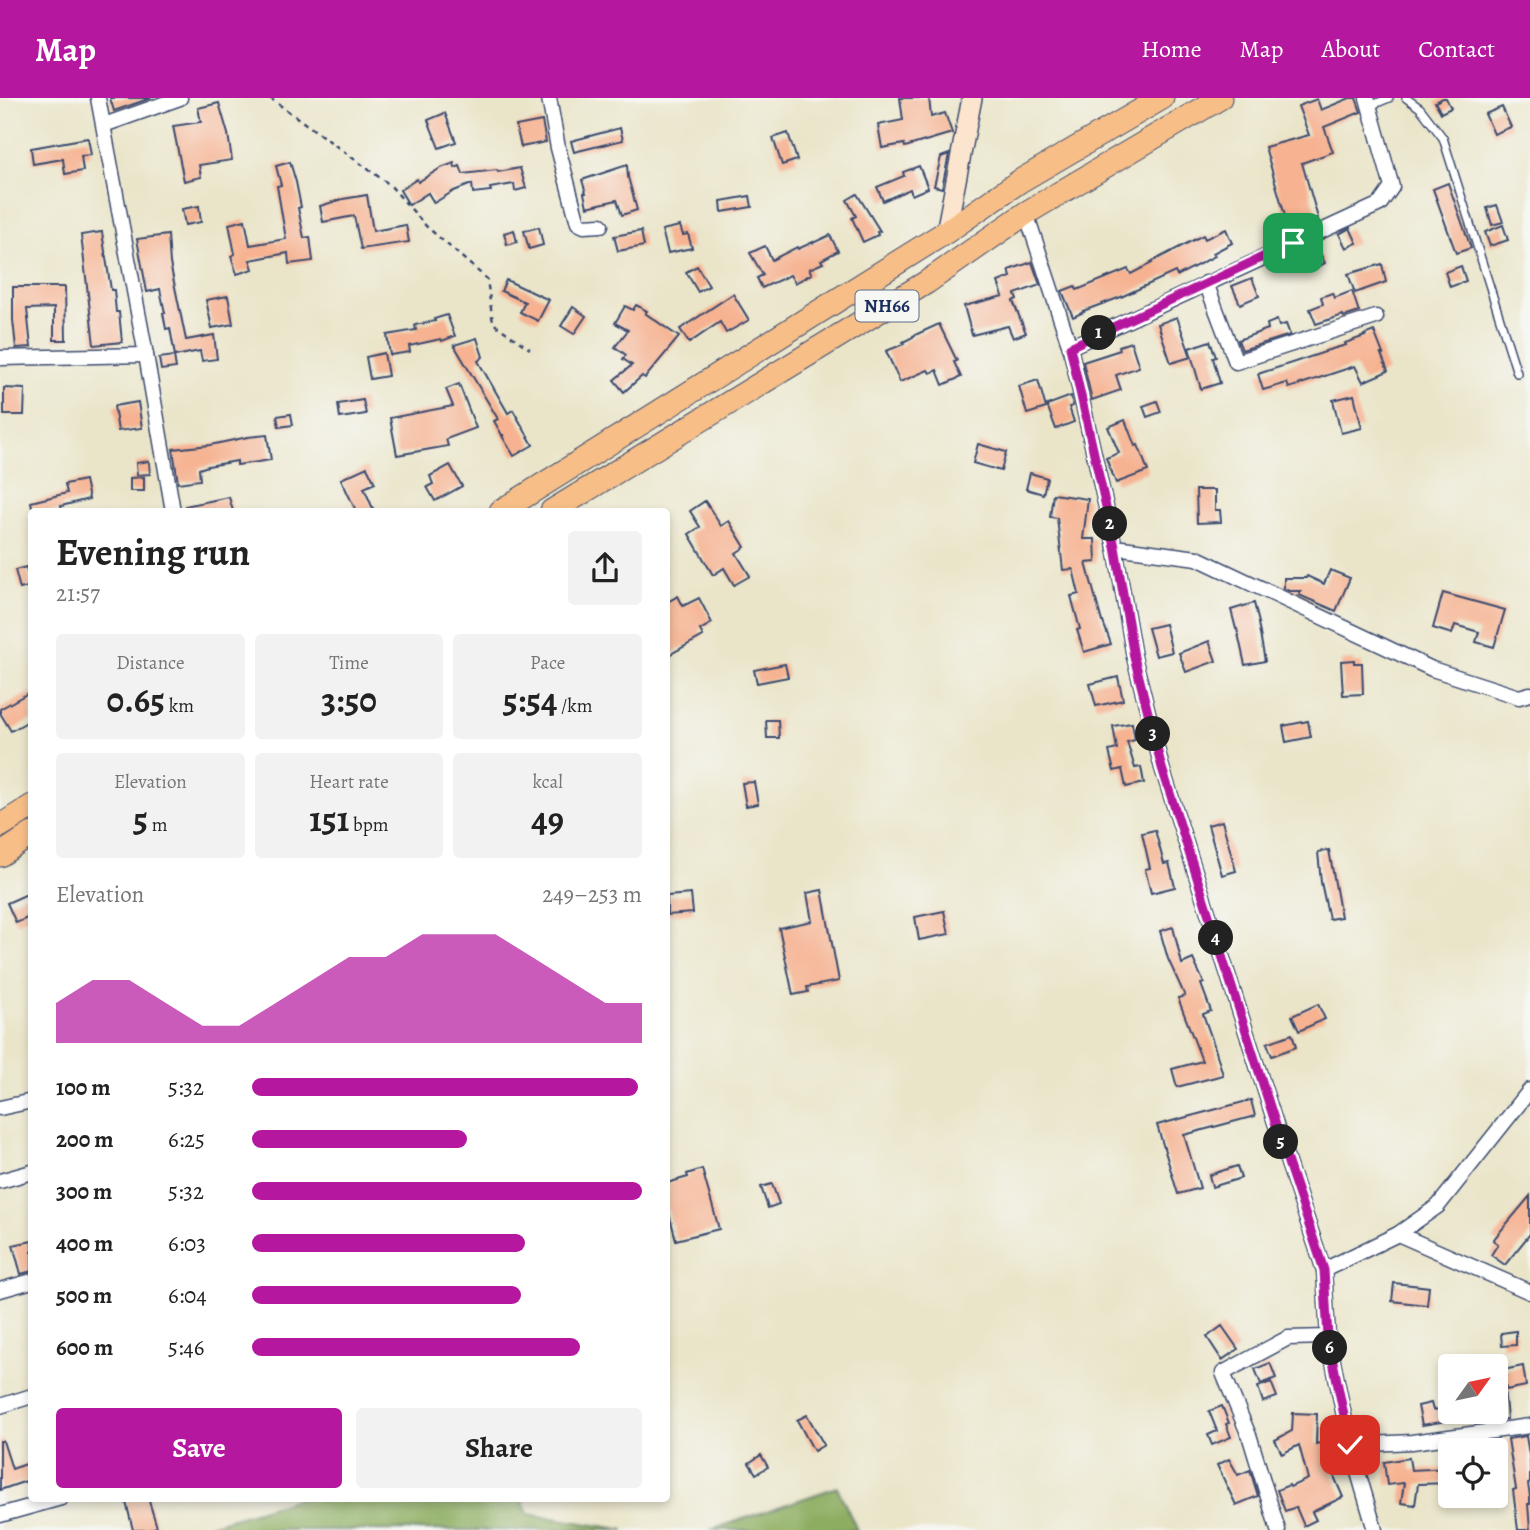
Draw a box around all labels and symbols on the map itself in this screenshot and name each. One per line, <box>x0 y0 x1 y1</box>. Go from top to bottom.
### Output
pin <box>1263 213 1323 273</box>
road number: NH66 <box>856 290 918 322</box>
pin: 1 <box>1082 316 1116 350</box>
pin: 2 <box>1092 506 1128 542</box>
pin: 3 <box>1136 716 1170 752</box>
pin: 4 <box>1198 920 1234 956</box>
pin: 5 <box>1264 1124 1298 1160</box>
pin: 6 <box>1312 1330 1348 1366</box>
north arrow <box>1438 1354 1508 1424</box>
pin <box>1320 1415 1380 1475</box>

